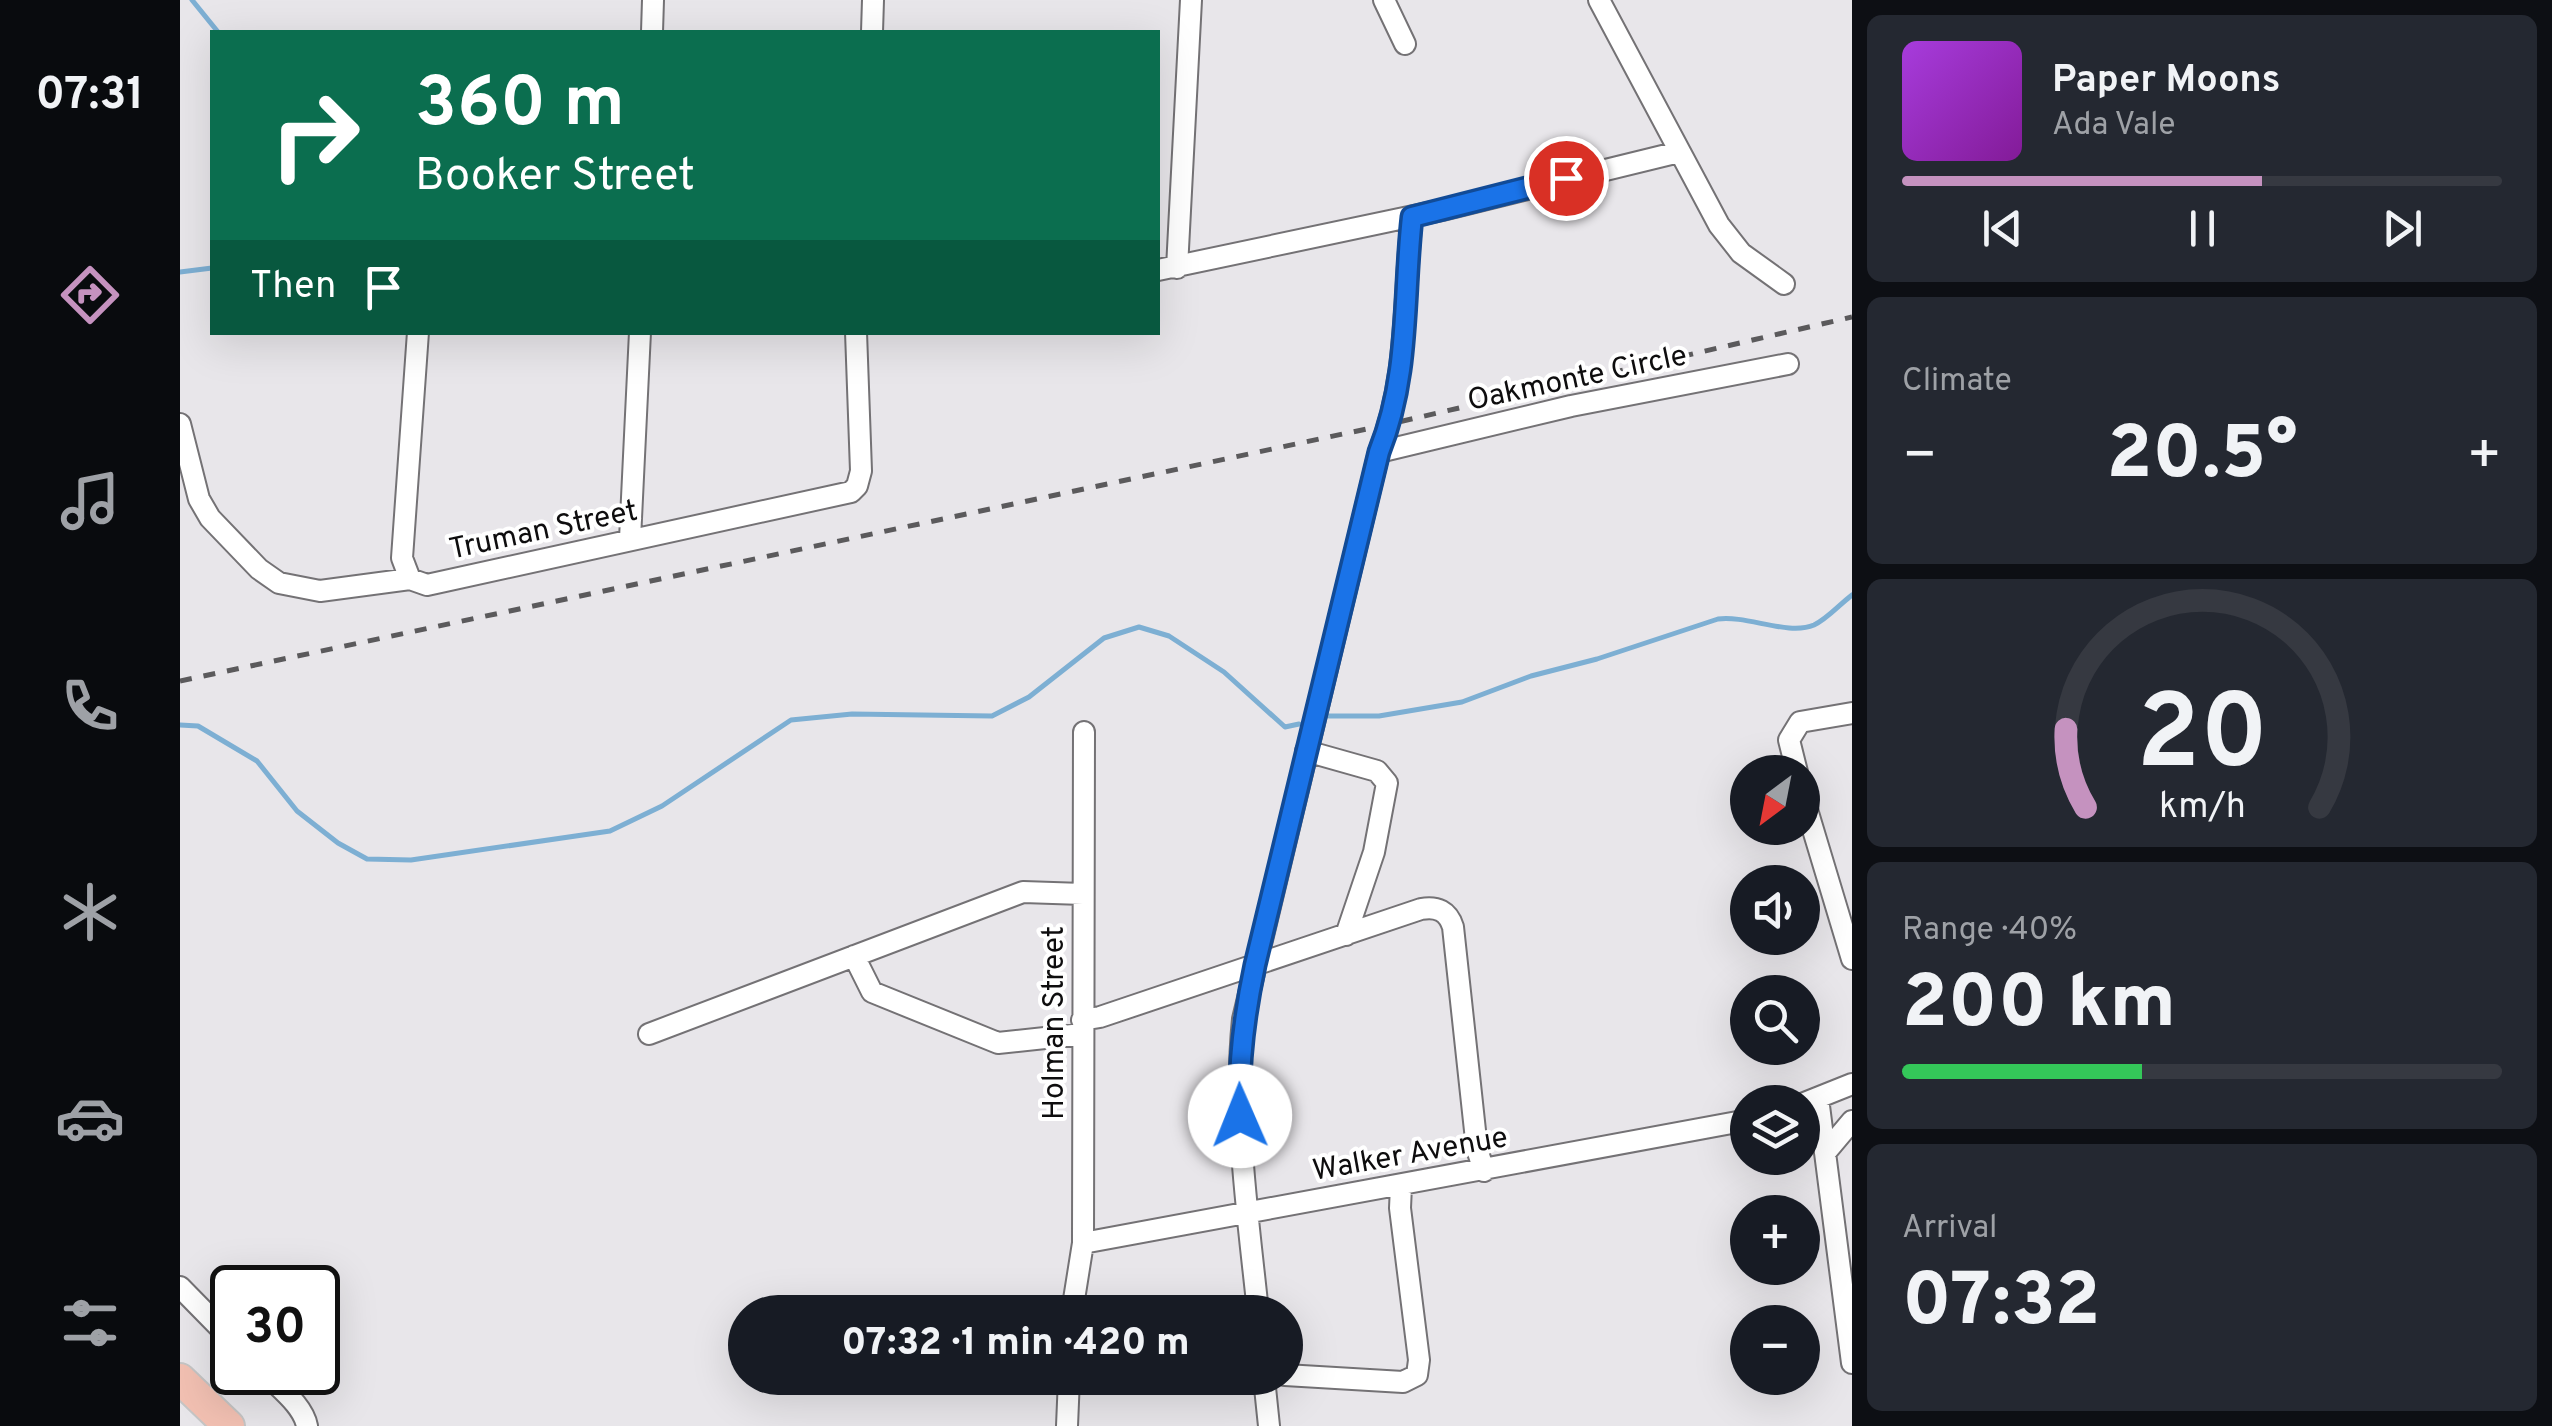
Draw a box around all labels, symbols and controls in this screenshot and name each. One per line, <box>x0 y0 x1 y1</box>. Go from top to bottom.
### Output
text: Paper Moons <box>2052 57 2281 106</box>
text: 360 m <box>415 62 625 151</box>
text: 07:31 <box>36 68 144 125</box>
icon: right <box>250 70 380 200</box>
text: Ada Vale <box>2052 106 2176 146</box>
pin <box>1524 136 1609 221</box>
text: Booker Street <box>415 149 695 206</box>
icon: arrive <box>1539 151 1594 206</box>
icon: previous <box>1975 201 2030 256</box>
icon: pause <box>2175 201 2230 256</box>
icon: next <box>2375 201 2430 256</box>
icon: directions <box>55 260 125 330</box>
icon: arrive <box>356 260 411 315</box>
text: Then <box>250 263 336 312</box>
street label: Oakmonte Circle <box>1464 338 1691 421</box>
text: Climate <box>1902 362 2012 402</box>
text: 20.5° <box>2106 410 2298 505</box>
text: − <box>1902 423 1937 493</box>
text: + <box>2467 423 2502 493</box>
icon: music <box>55 466 125 536</box>
street label: Truman Street <box>446 493 641 569</box>
icon: phone <box>55 671 125 741</box>
text: 20 <box>2136 673 2268 805</box>
north arrow <box>1730 755 1820 845</box>
map controls <box>1730 755 1820 1395</box>
text: km/h <box>2159 785 2245 831</box>
button: sound <box>1730 865 1820 955</box>
icon: climate <box>55 877 125 947</box>
text: Range · 40% <box>1902 911 2077 951</box>
street label: Holman Street <box>1037 926 1074 1120</box>
text: 200 km <box>1902 959 2176 1054</box>
button: search <box>1730 975 1820 1065</box>
position arrow <box>1188 1064 1292 1168</box>
icon: car <box>55 1083 125 1153</box>
button: layers <box>1730 1085 1820 1175</box>
street label: Walker Avenue <box>1310 1120 1511 1191</box>
button: + <box>1730 1195 1820 1285</box>
text: Arrival <box>1902 1209 1997 1249</box>
text: 07:32 <box>1902 1257 2100 1352</box>
speed limit sign: 30 <box>210 1265 340 1395</box>
icon: filters <box>55 1288 125 1358</box>
button: − <box>1730 1305 1820 1395</box>
text: 07:32 · 1 min · 420 m <box>841 1320 1190 1369</box>

